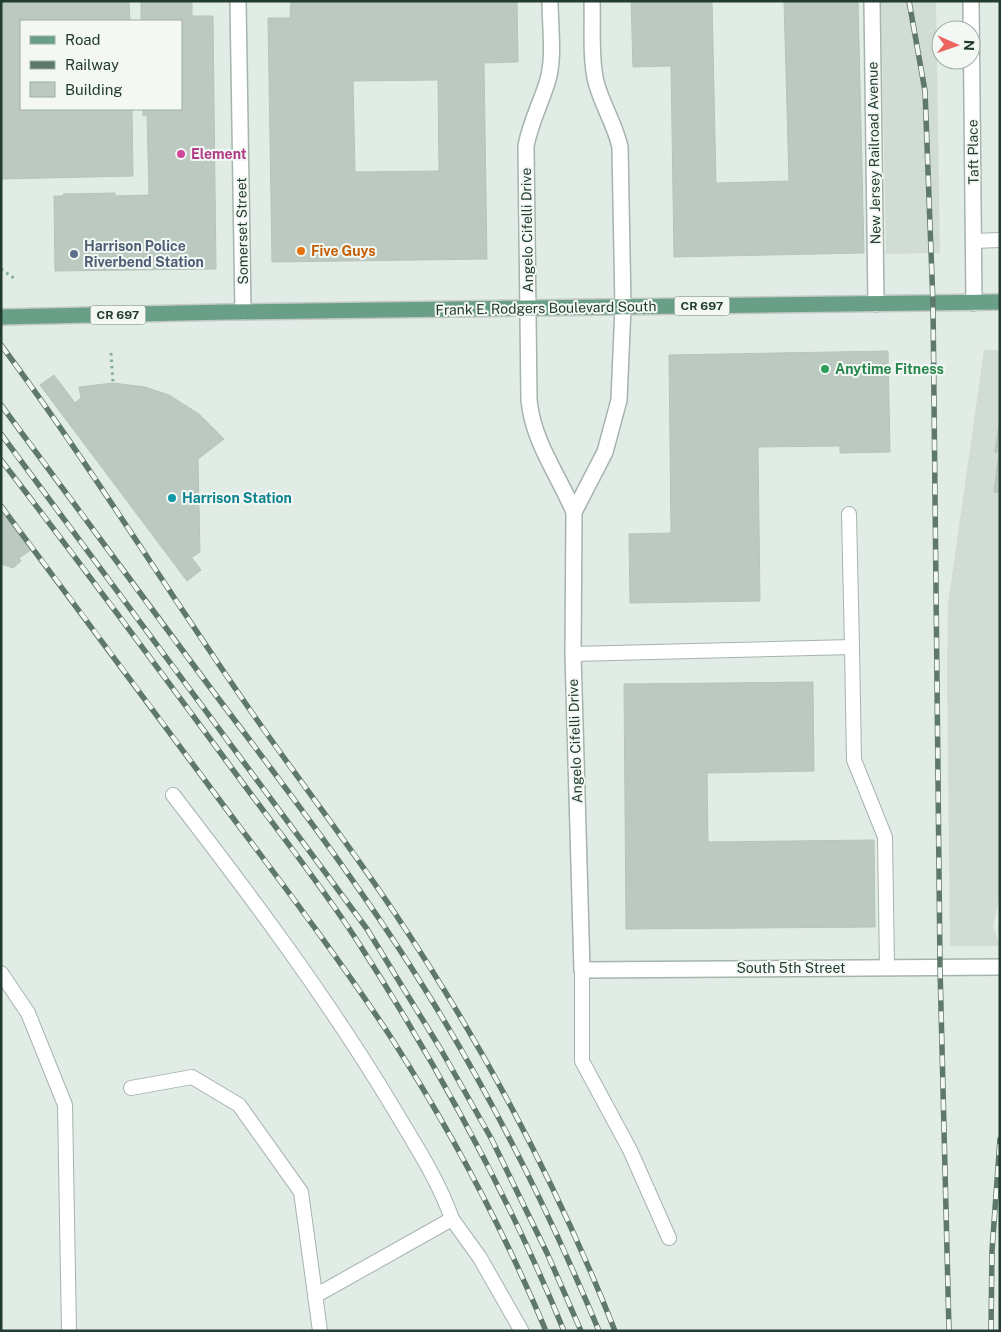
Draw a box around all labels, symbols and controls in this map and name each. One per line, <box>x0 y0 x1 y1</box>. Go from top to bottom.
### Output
legend <box>20 20 182 110</box>
north arrow <box>931 20 981 70</box>
text: Road <box>65 31 101 48</box>
text: N <box>961 40 977 51</box>
text: Railway <box>65 56 119 73</box>
street label: New Jersey Railroad Avenue <box>864 61 884 244</box>
text: Building <box>65 81 123 98</box>
street label: Taft Place <box>964 119 982 185</box>
place label: Element <box>191 146 247 162</box>
marker: Element <box>175 148 187 160</box>
street label: Angelo Cifelli Drive <box>518 167 536 292</box>
street label: Somerset Street <box>233 177 251 285</box>
place label: Harrison Police Riverbend Station <box>84 238 204 270</box>
place label: Five Guys <box>311 243 376 259</box>
marker: Five Guys <box>295 245 307 257</box>
marker: Harrison Police Riverbend Station <box>68 248 80 260</box>
road number: CR 697 <box>674 296 730 316</box>
street label: Frank E. Rodgers Boulevard South <box>435 298 657 318</box>
road number: CR 697 <box>90 306 146 324</box>
place label: Anytime Fitness <box>835 361 944 377</box>
marker: Anytime Fitness <box>819 363 831 375</box>
place label: Harrison Station <box>182 490 292 506</box>
marker: Harrison Station <box>166 492 178 504</box>
street label: Angelo Cifelli Drive <box>565 678 585 804</box>
street label: South 5th Street <box>736 960 846 976</box>

